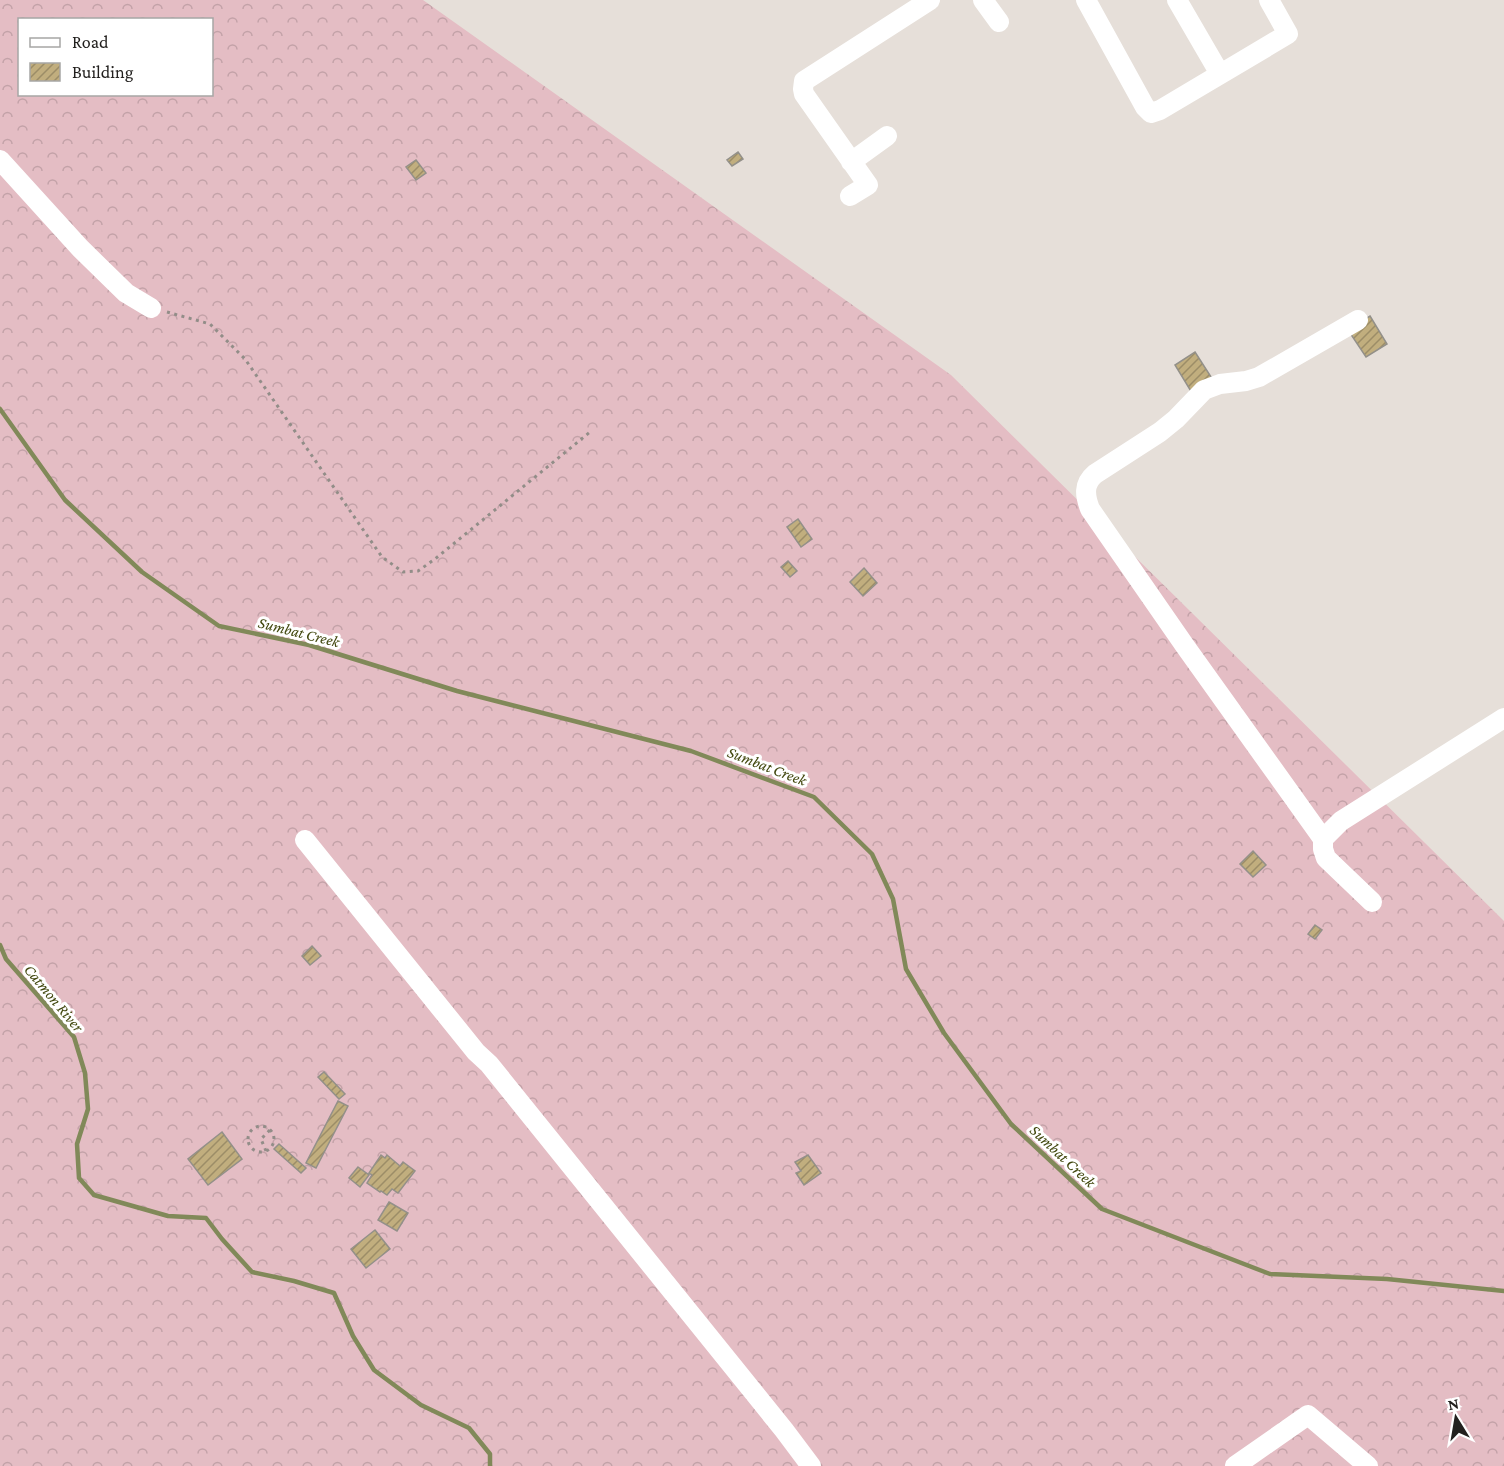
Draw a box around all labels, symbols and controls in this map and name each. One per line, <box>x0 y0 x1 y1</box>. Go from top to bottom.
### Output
legend <box>18 18 213 96</box>
text: Road <box>72 32 109 52</box>
text: Building <box>72 62 134 82</box>
water label: Sumbat Creek <box>257 614 342 651</box>
water label: Sumbat Creek <box>725 743 810 789</box>
water label: Catmon River <box>21 961 87 1035</box>
water label: Sumbat Creek <box>1027 1121 1100 1191</box>
north arrow <box>1426 1388 1486 1448</box>
text: N <box>1446 1394 1460 1413</box>

